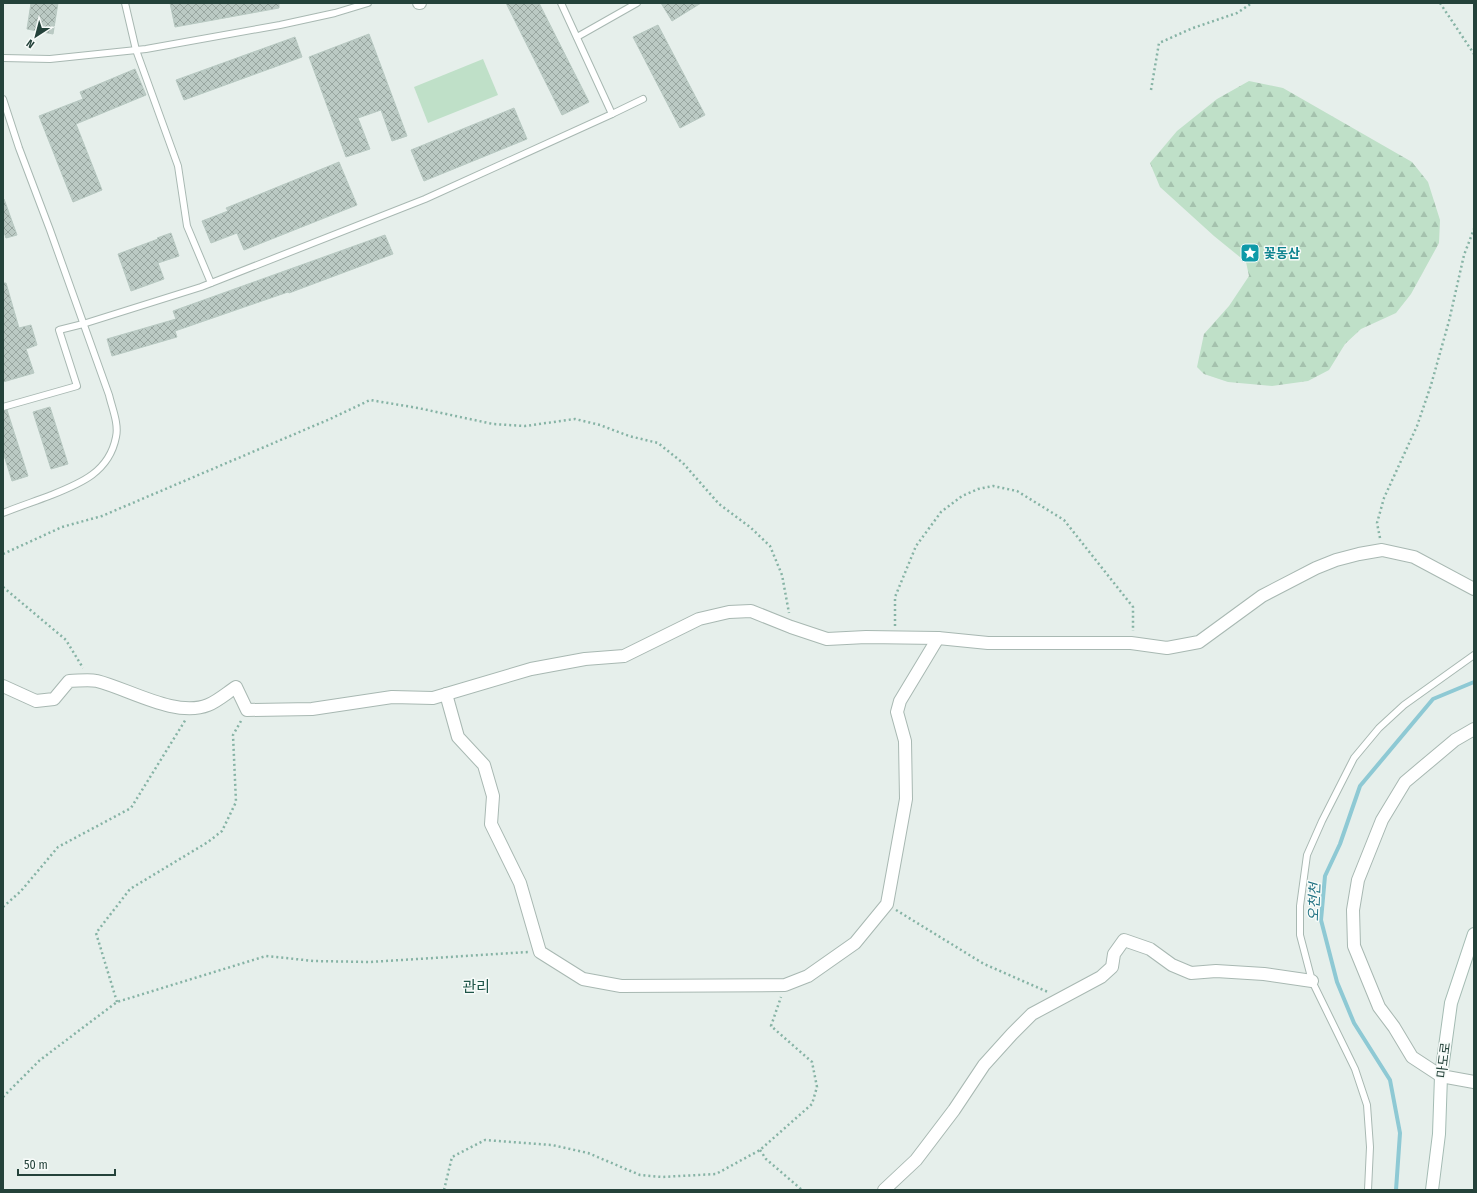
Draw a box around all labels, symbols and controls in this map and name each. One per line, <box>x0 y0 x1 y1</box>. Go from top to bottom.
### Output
north arrow <box>16 16 56 56</box>
text: N <box>24 36 37 51</box>
place icon: 꽃동산 <box>1239 242 1261 264</box>
place label: 꽃동산 <box>1264 246 1300 261</box>
water label: 오천천 <box>1305 881 1324 922</box>
district label: 관리 <box>462 978 490 996</box>
street label: 마도로 <box>1434 1041 1453 1079</box>
scale bar <box>18 1151 115 1177</box>
text: 50 m <box>24 1158 48 1172</box>

